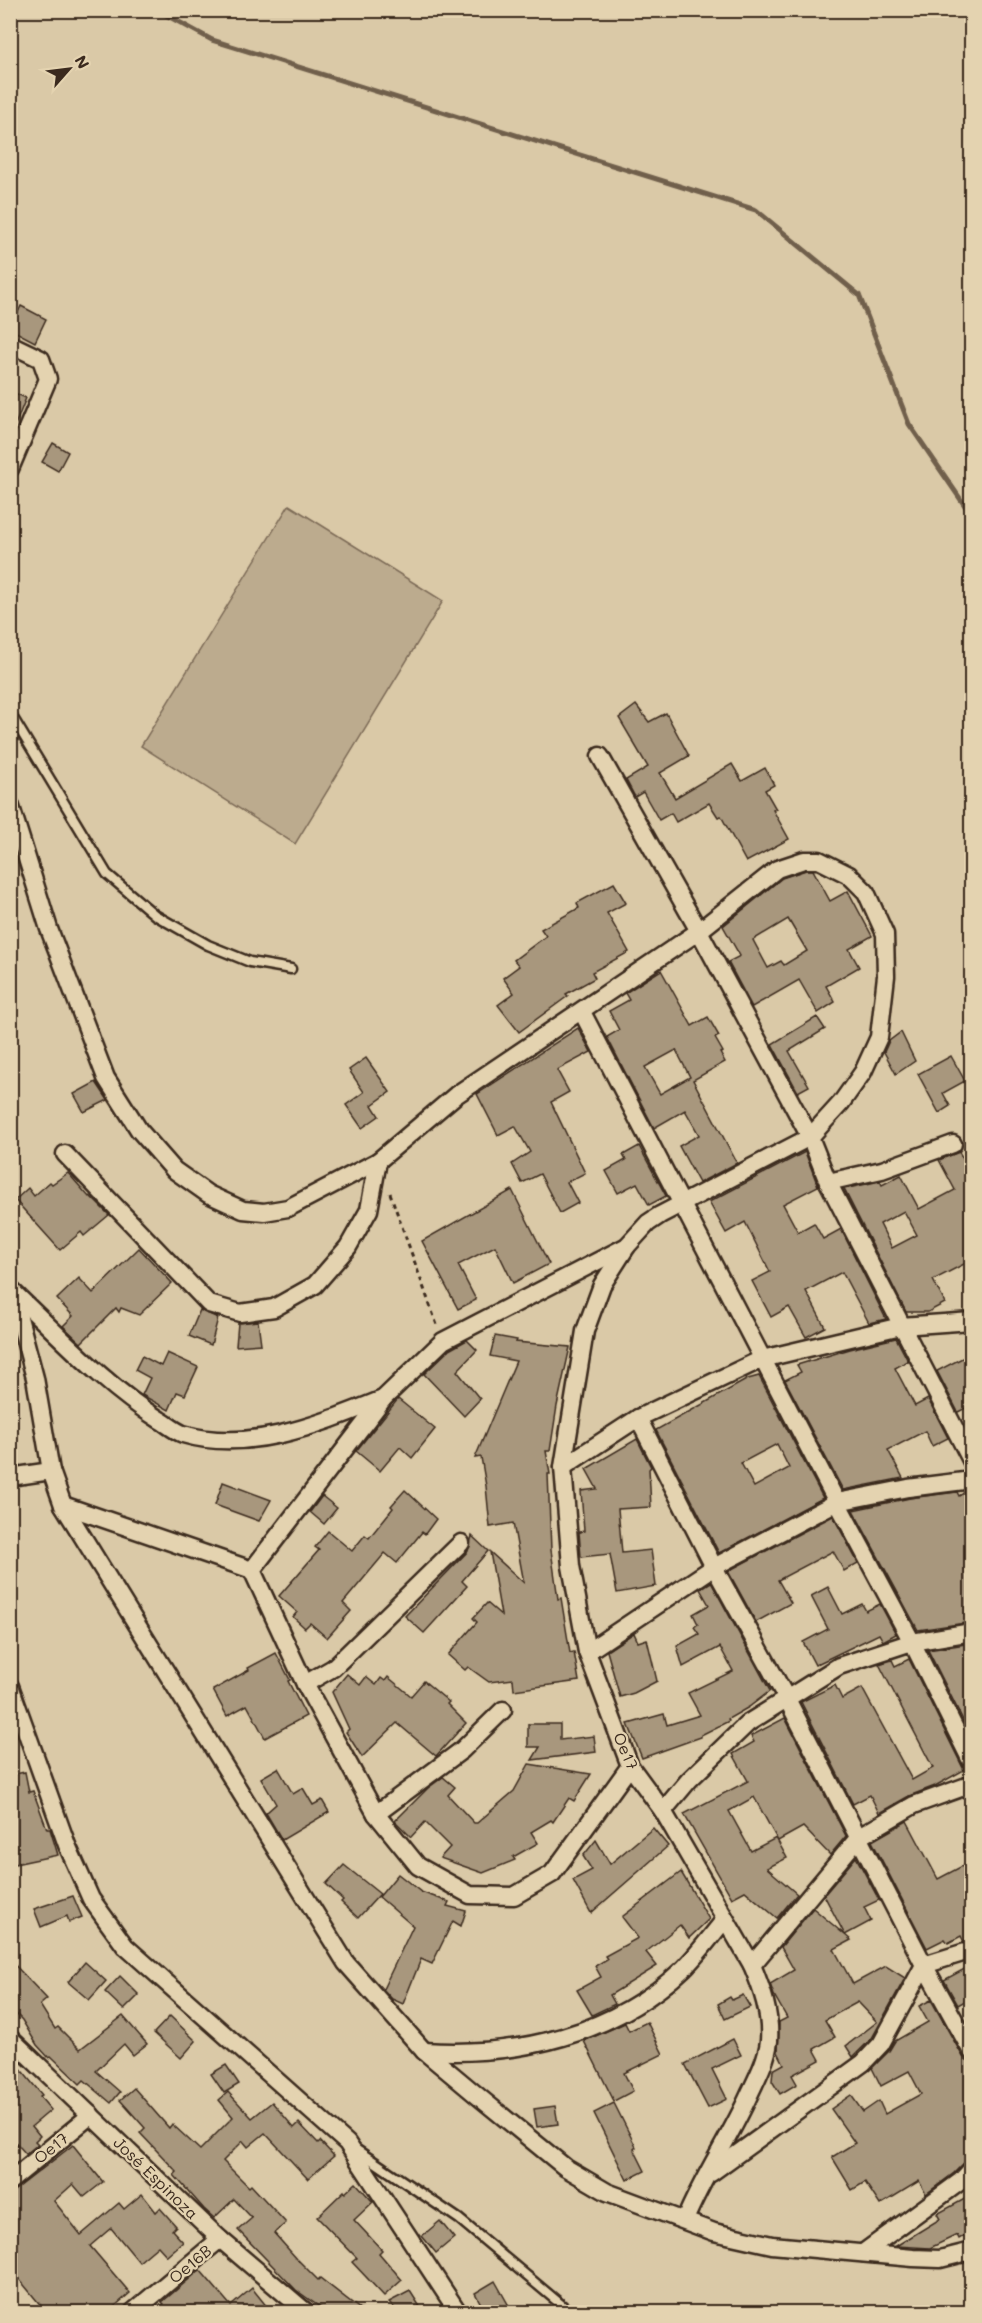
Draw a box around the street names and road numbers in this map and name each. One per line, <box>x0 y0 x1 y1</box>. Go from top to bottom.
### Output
street label: Oe17 <box>609 1729 644 1773</box>
street label: Oe17 <box>29 2127 72 2168</box>
street label: José Espinoza <box>109 2132 203 2223</box>
street label: Oe16B <box>164 2240 215 2288</box>

